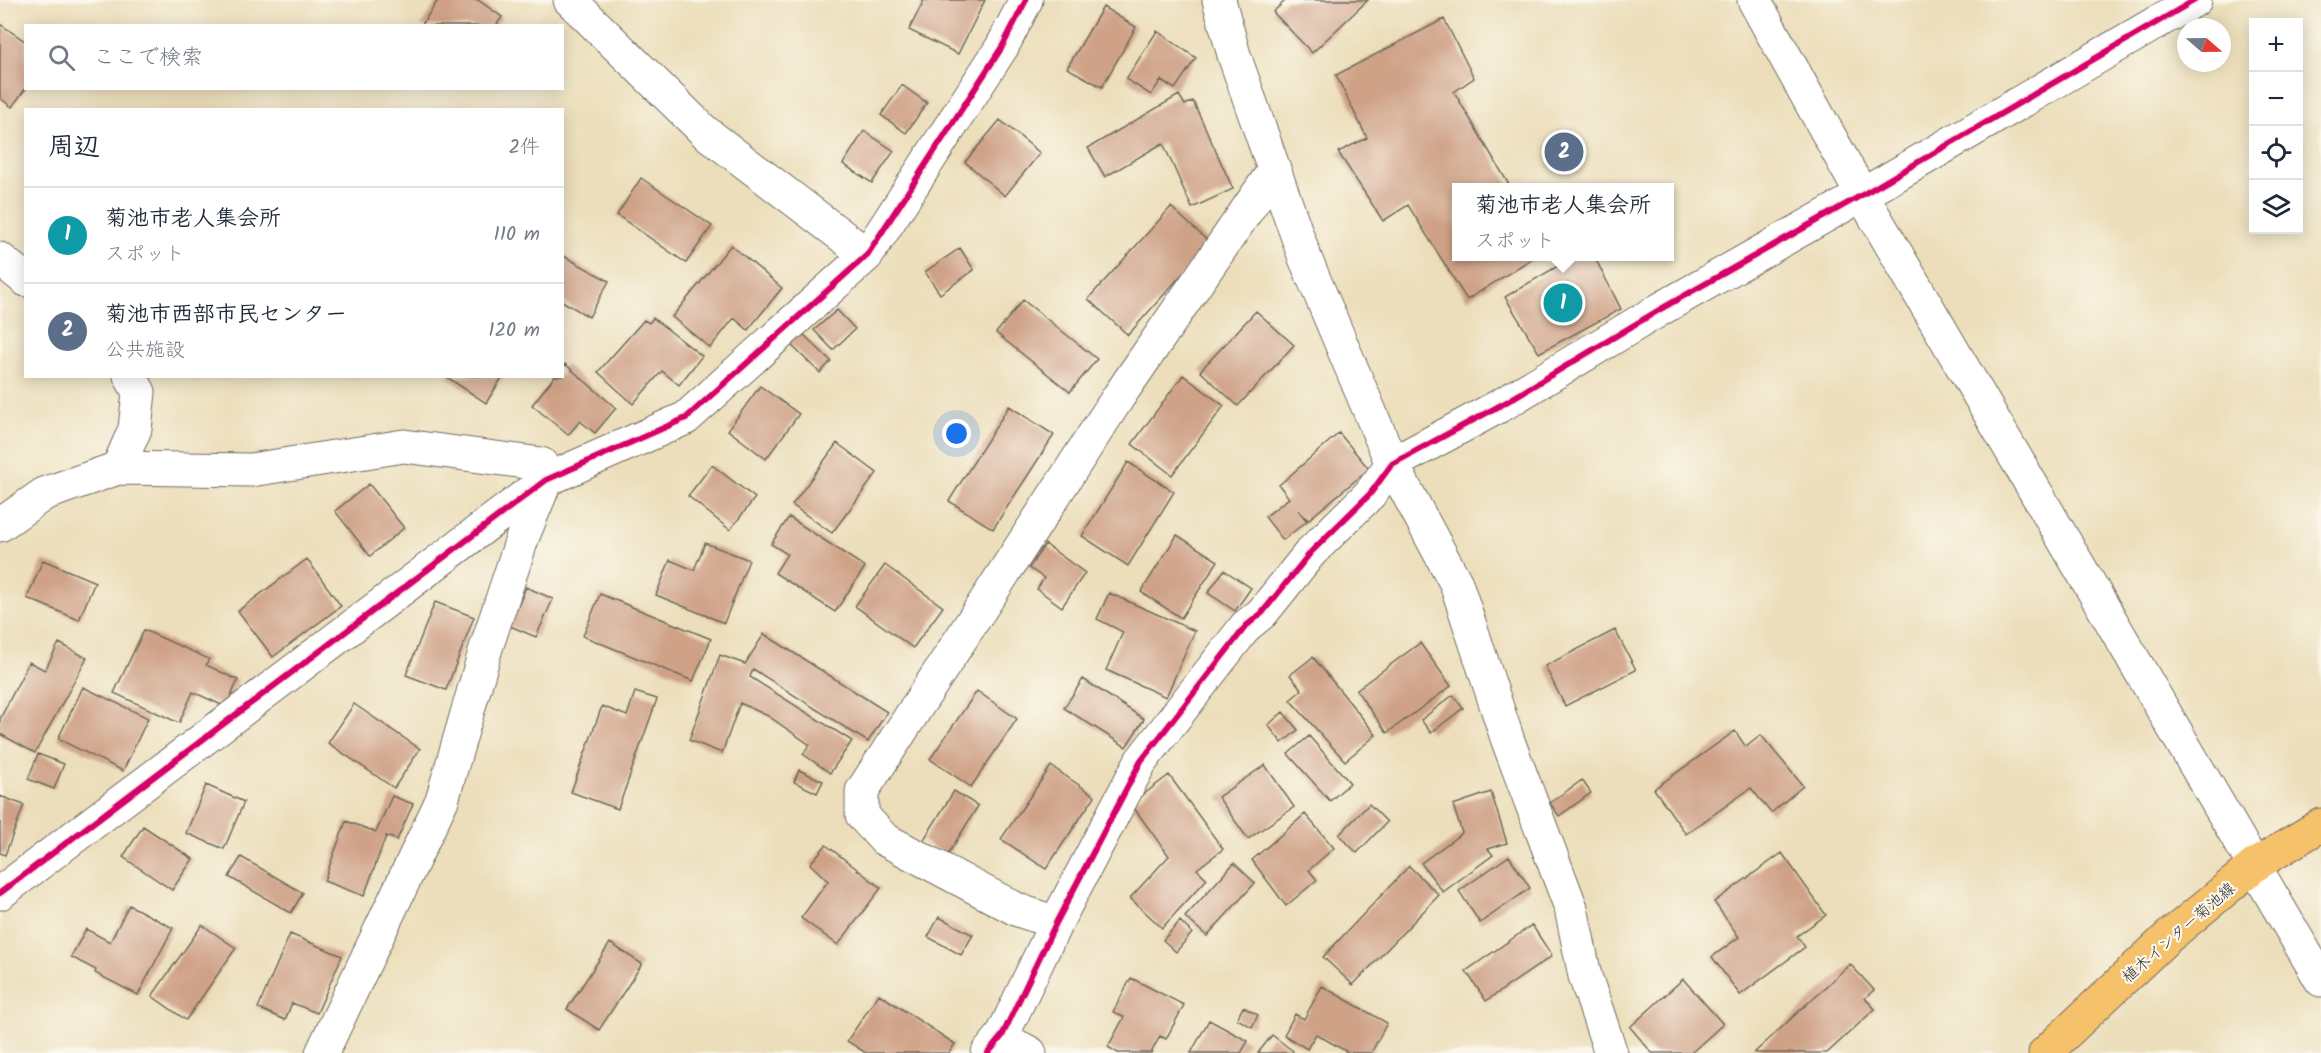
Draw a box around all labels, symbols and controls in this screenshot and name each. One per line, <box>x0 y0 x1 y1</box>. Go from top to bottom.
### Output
north arrow <box>2177 18 2231 72</box>
map controls <box>2249 18 2303 234</box>
button: + <box>2249 18 2303 72</box>
search box <box>24 24 564 90</box>
icon: search <box>45 41 78 74</box>
text: ここで検索 <box>93 41 203 76</box>
button: − <box>2249 72 2303 126</box>
button: locate <box>2249 126 2303 180</box>
text: 周辺 <box>48 127 100 169</box>
pin: 2 <box>1544 130 1584 174</box>
text: 2件 <box>508 132 540 164</box>
button: layers <box>2249 180 2303 234</box>
popup <box>1452 183 1674 261</box>
text: 菊池市老人集会所 <box>1475 189 1651 224</box>
text: 菊池市老人集会所 <box>105 202 281 237</box>
text: 1 <box>64 219 71 251</box>
text: 110 m <box>494 219 540 251</box>
text: スポット <box>1475 226 1555 258</box>
text: スポット <box>105 239 185 271</box>
pin: 1 <box>1544 280 1582 326</box>
text: 菊池市西部市民センター <box>105 298 347 333</box>
text: 2 <box>62 315 73 347</box>
text: 120 m <box>488 315 540 347</box>
text: 公共施設 <box>105 335 185 367</box>
your location <box>942 419 971 448</box>
street label: 植木インター菊池線 <box>2117 877 2241 990</box>

